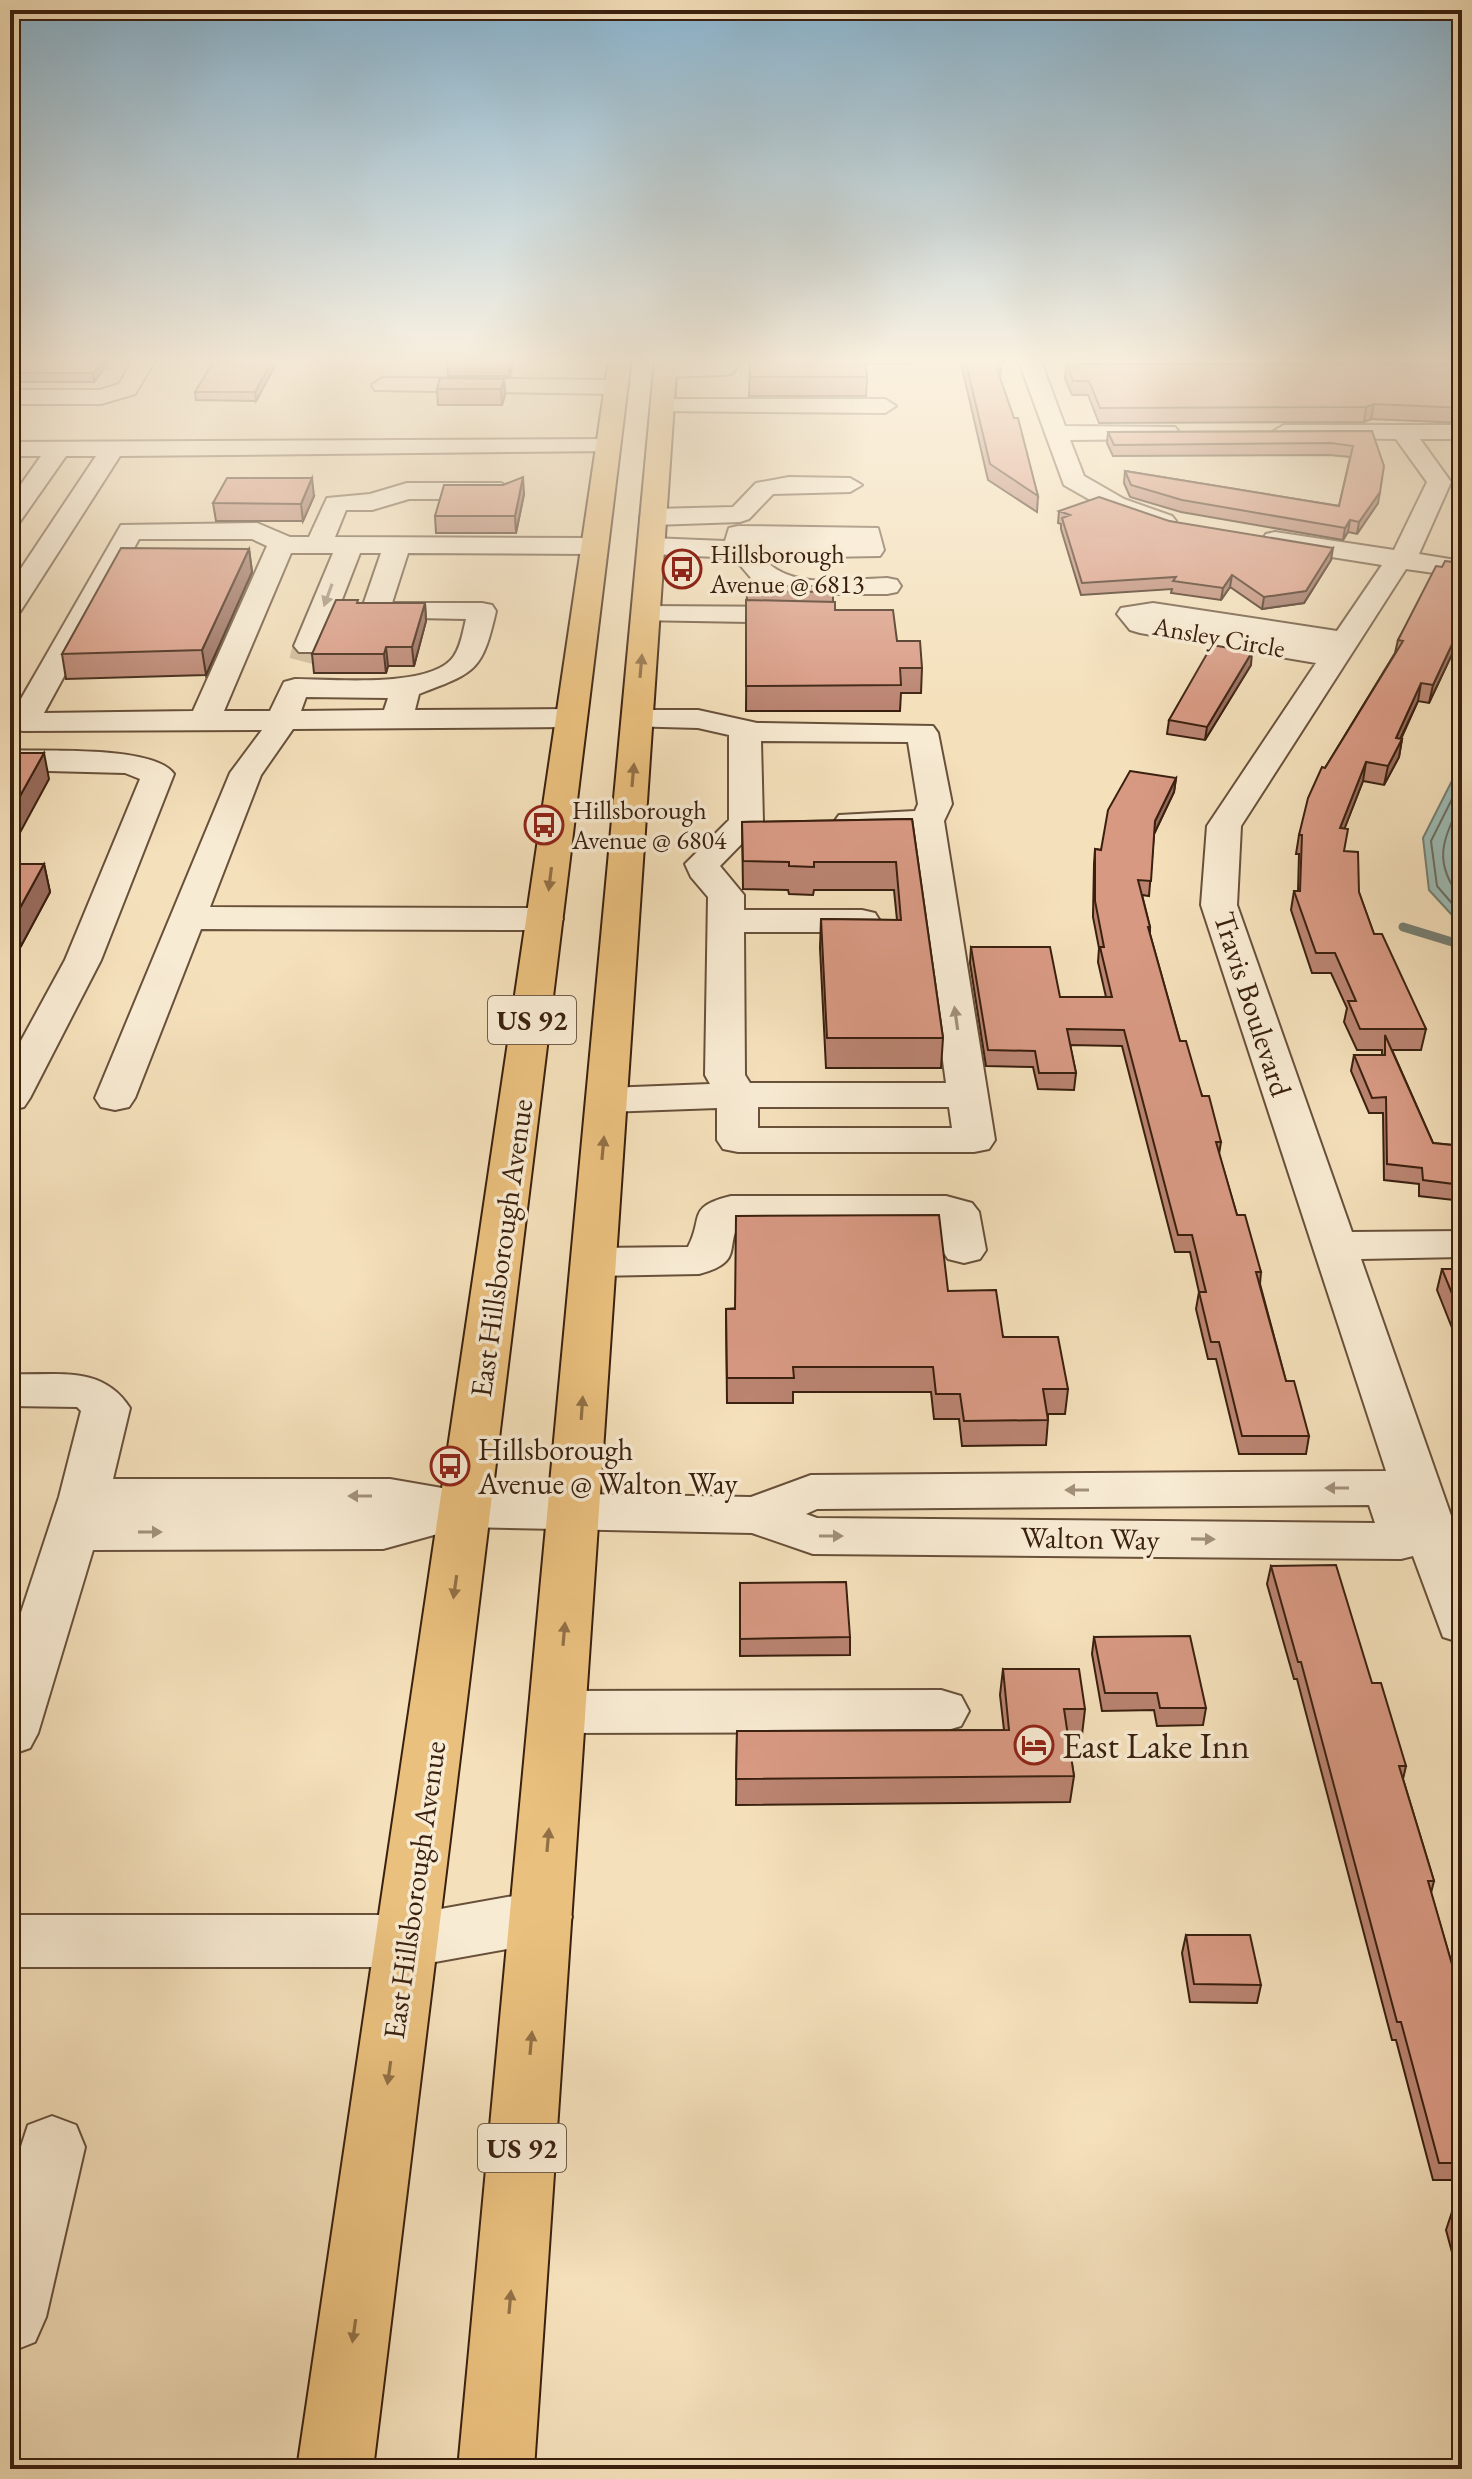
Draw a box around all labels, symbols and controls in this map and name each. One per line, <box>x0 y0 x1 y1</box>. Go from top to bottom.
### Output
place label: Hillsborough Avenue @ 6813 <box>709 537 864 601</box>
bus stop icon: Hillsborough Avenue @ 6813 <box>661 548 703 590</box>
one-way arrow <box>321 584 334 608</box>
street label: Ansley Circle <box>1149 608 1288 665</box>
one-way arrow <box>635 653 648 678</box>
one-way arrow <box>627 762 640 787</box>
place label: Hillsborough Avenue @ 6804 <box>571 793 727 857</box>
bus stop icon: Hillsborough Avenue @ 6804 <box>523 804 565 846</box>
one-way arrow <box>543 867 556 892</box>
street label: Travis Boulevard <box>1205 907 1301 1102</box>
road number: US 92 <box>488 996 576 1044</box>
one-way arrow <box>949 1005 962 1030</box>
street label: East Hillsborough Avenue <box>461 1096 541 1400</box>
one-way arrow <box>597 1135 610 1160</box>
one-way arrow <box>576 1395 589 1420</box>
place label: Hillsborough Avenue @ Walton Way <box>477 1430 738 1503</box>
bus stop icon: Hillsborough Avenue @ Walton Way <box>429 1445 471 1487</box>
one-way arrow <box>1324 1482 1349 1494</box>
one-way arrow <box>1064 1484 1089 1496</box>
one-way arrow <box>347 1490 372 1502</box>
street label: Walton Way <box>1020 1517 1161 1559</box>
one-way arrow <box>138 1526 163 1538</box>
one-way arrow <box>819 1530 844 1542</box>
one-way arrow <box>1191 1533 1216 1546</box>
one-way arrow <box>448 1575 461 1600</box>
one-way arrow <box>558 1621 571 1646</box>
place label: East Lake Inn <box>1062 1722 1250 1769</box>
hotel icon: East Lake Inn <box>1013 1724 1055 1766</box>
street label: East Hillsborough Avenue <box>374 1738 454 2042</box>
one-way arrow <box>542 1827 555 1852</box>
one-way arrow <box>525 2030 538 2055</box>
one-way arrow <box>382 2061 395 2086</box>
road number: US 92 <box>478 2124 566 2172</box>
one-way arrow <box>504 2289 517 2314</box>
one-way arrow <box>347 2319 360 2344</box>

